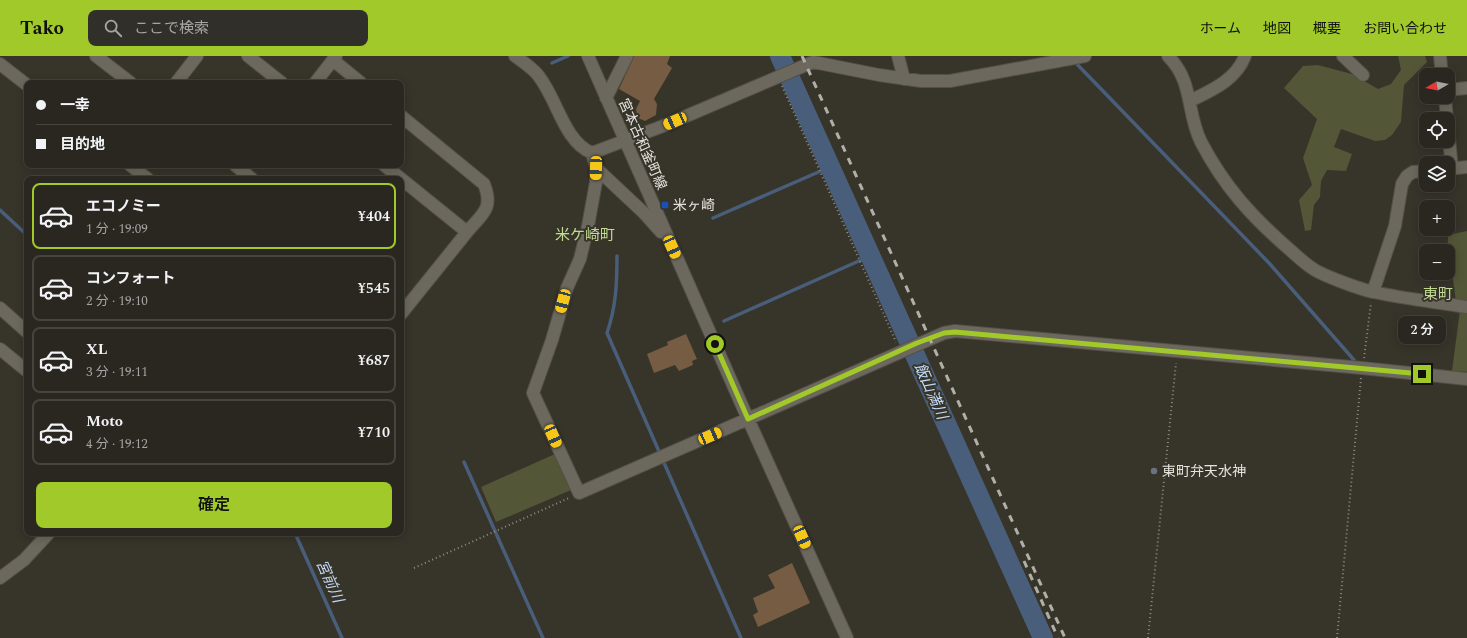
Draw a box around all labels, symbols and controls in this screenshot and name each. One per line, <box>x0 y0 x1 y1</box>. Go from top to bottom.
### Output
search box <box>88 10 368 46</box>
text: Tako <box>20 14 64 43</box>
icon: search <box>102 17 124 39</box>
text: ここで検索 <box>134 17 209 40</box>
text: ホーム <box>1199 18 1241 39</box>
text: 地図 <box>1263 18 1291 39</box>
text: 概要 <box>1313 18 1341 39</box>
text: お問い合わせ <box>1363 18 1447 39</box>
north arrow <box>1419 68 1455 104</box>
map controls <box>1419 68 1455 280</box>
text: 一幸 <box>60 94 90 117</box>
street label: 宮本古和釜町線 <box>613 95 672 193</box>
car <box>662 111 688 131</box>
button: locate <box>1419 112 1455 148</box>
text: 目的地 <box>60 133 105 156</box>
car <box>590 156 602 180</box>
button: layers <box>1419 156 1455 192</box>
text: エコノミー <box>86 195 161 218</box>
place label: 米ヶ崎 <box>673 195 715 216</box>
icon: car <box>38 198 74 234</box>
marker: 米ヶ崎 <box>660 200 670 210</box>
button: + <box>1419 200 1455 236</box>
text: ¥404 <box>358 205 390 228</box>
text: 1 分 · 19:09 <box>86 219 148 239</box>
district label: 米ケ崎町 <box>555 224 615 247</box>
car <box>662 234 682 260</box>
button: − <box>1419 244 1455 280</box>
text: コンフォート <box>86 267 176 290</box>
icon: car <box>38 270 74 306</box>
text: ¥545 <box>358 277 390 300</box>
district label: 東町 <box>1423 283 1453 306</box>
car <box>554 288 572 314</box>
text: 2 分 · 19:10 <box>86 291 148 311</box>
callout: 2 分 <box>1398 316 1446 344</box>
text: 2 分 <box>1410 320 1434 340</box>
route start <box>706 335 724 353</box>
text: XL <box>86 338 107 361</box>
icon: car <box>38 342 74 378</box>
text: ¥687 <box>358 349 390 372</box>
water label: 飯山満川 <box>908 359 954 425</box>
text: 3 分 · 19:11 <box>86 362 148 382</box>
route end <box>1413 365 1431 383</box>
text: Moto <box>86 410 123 433</box>
icon: car <box>38 414 74 450</box>
text: ¥710 <box>358 421 390 444</box>
car <box>543 423 563 449</box>
car <box>697 426 723 446</box>
text: 4 分 · 19:12 <box>86 434 148 454</box>
place label: 東町弁天水神 <box>1162 461 1246 482</box>
marker: 東町弁天水神 <box>1149 466 1159 476</box>
button: 確定 <box>36 482 392 528</box>
car <box>792 524 812 550</box>
water label: 宮前川 <box>310 556 350 608</box>

